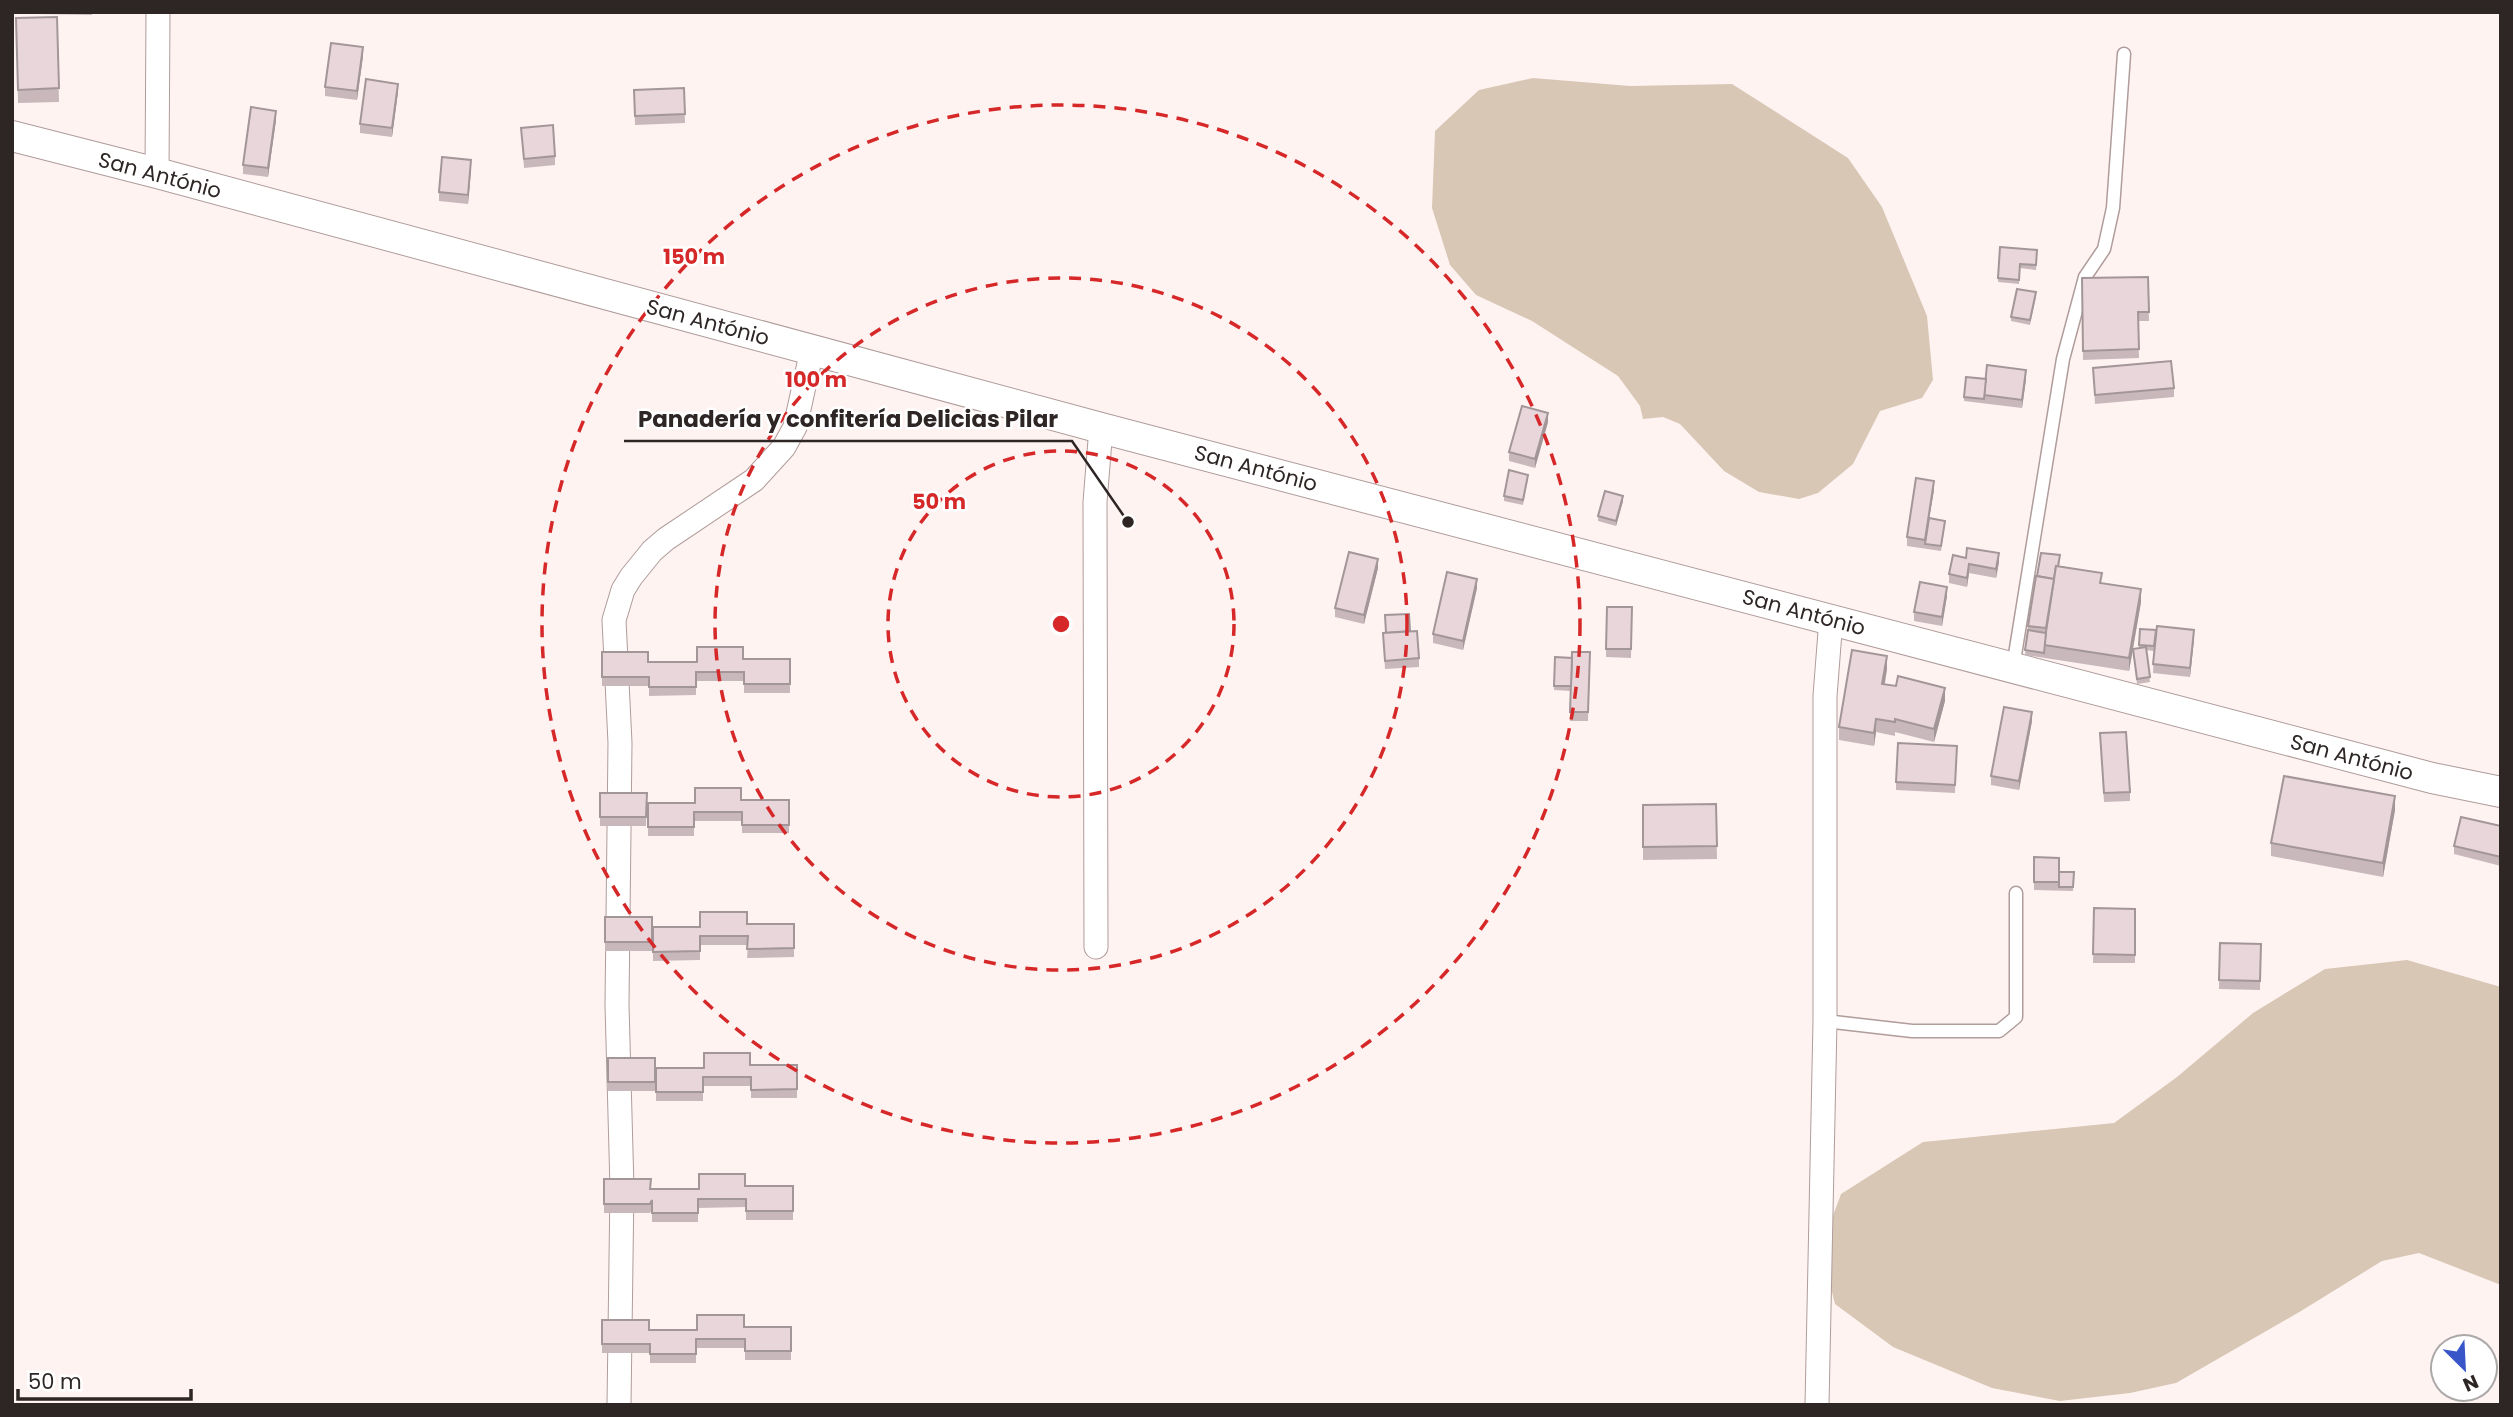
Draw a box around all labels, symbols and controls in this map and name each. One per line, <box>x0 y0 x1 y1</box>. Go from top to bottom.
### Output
street label: San António <box>95 145 225 205</box>
text: 150 m <box>663 242 725 271</box>
street label: San António <box>643 292 773 352</box>
text: 100 m <box>785 365 847 394</box>
callout: Panadería y confitería Delicias Pilar <box>624 397 1072 441</box>
text: Panadería y confitería Delicias Pilar <box>638 403 1058 435</box>
street label: San António <box>1191 438 1321 498</box>
text: 50 m <box>912 487 966 516</box>
street label: San António <box>1739 582 1869 642</box>
centre of rings <box>1049 612 1073 636</box>
street label: San António <box>2287 727 2417 787</box>
north arrow <box>2429 1333 2499 1403</box>
scale bar <box>18 1358 191 1402</box>
text: 50 m <box>28 1367 82 1396</box>
text: N <box>2459 1368 2483 1398</box>

